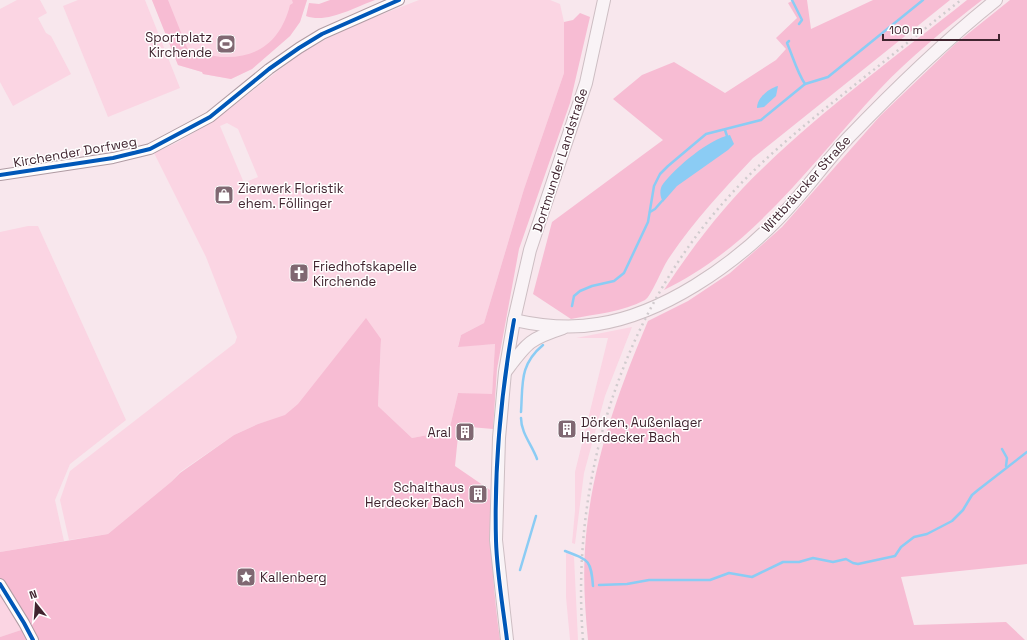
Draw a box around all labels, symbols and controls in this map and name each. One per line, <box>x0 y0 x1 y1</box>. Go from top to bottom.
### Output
scale bar <box>883 16 999 42</box>
text: 100 m <box>889 22 923 38</box>
place label: Sportplatz Kirchende <box>145 29 212 61</box>
sports icon: Sportplatz Kirchende <box>215 33 237 55</box>
street label: Dortmunder Landstraße <box>529 86 591 234</box>
street label: Wittbräucker Straße <box>758 132 854 236</box>
street label: Kirchender Dorfweg <box>12 133 138 171</box>
place label: Zierwerk Floristik ehem. Föllinger <box>238 180 344 212</box>
shop icon: Zierwerk Floristik ehem. Föllinger <box>213 184 235 206</box>
place label: Friedhofskapelle Kirchende <box>313 258 417 290</box>
church icon: Friedhofskapelle Kirchende <box>288 262 310 284</box>
place label: Dörken, Außenlager Herdecker Bach <box>581 414 702 446</box>
building icon: Dörken, Außenlager Herdecker Bach <box>556 418 578 440</box>
building icon: Aral <box>454 421 476 443</box>
place label: Aral <box>427 424 451 441</box>
place label: Schalthaus Herdecker Bach <box>365 479 464 511</box>
building icon: Schalthaus Herdecker Bach <box>467 483 489 505</box>
place icon: Kallenberg <box>235 566 257 588</box>
place label: Kallenberg <box>260 569 327 586</box>
north arrow <box>16 584 56 624</box>
text: N <box>28 587 39 602</box>

